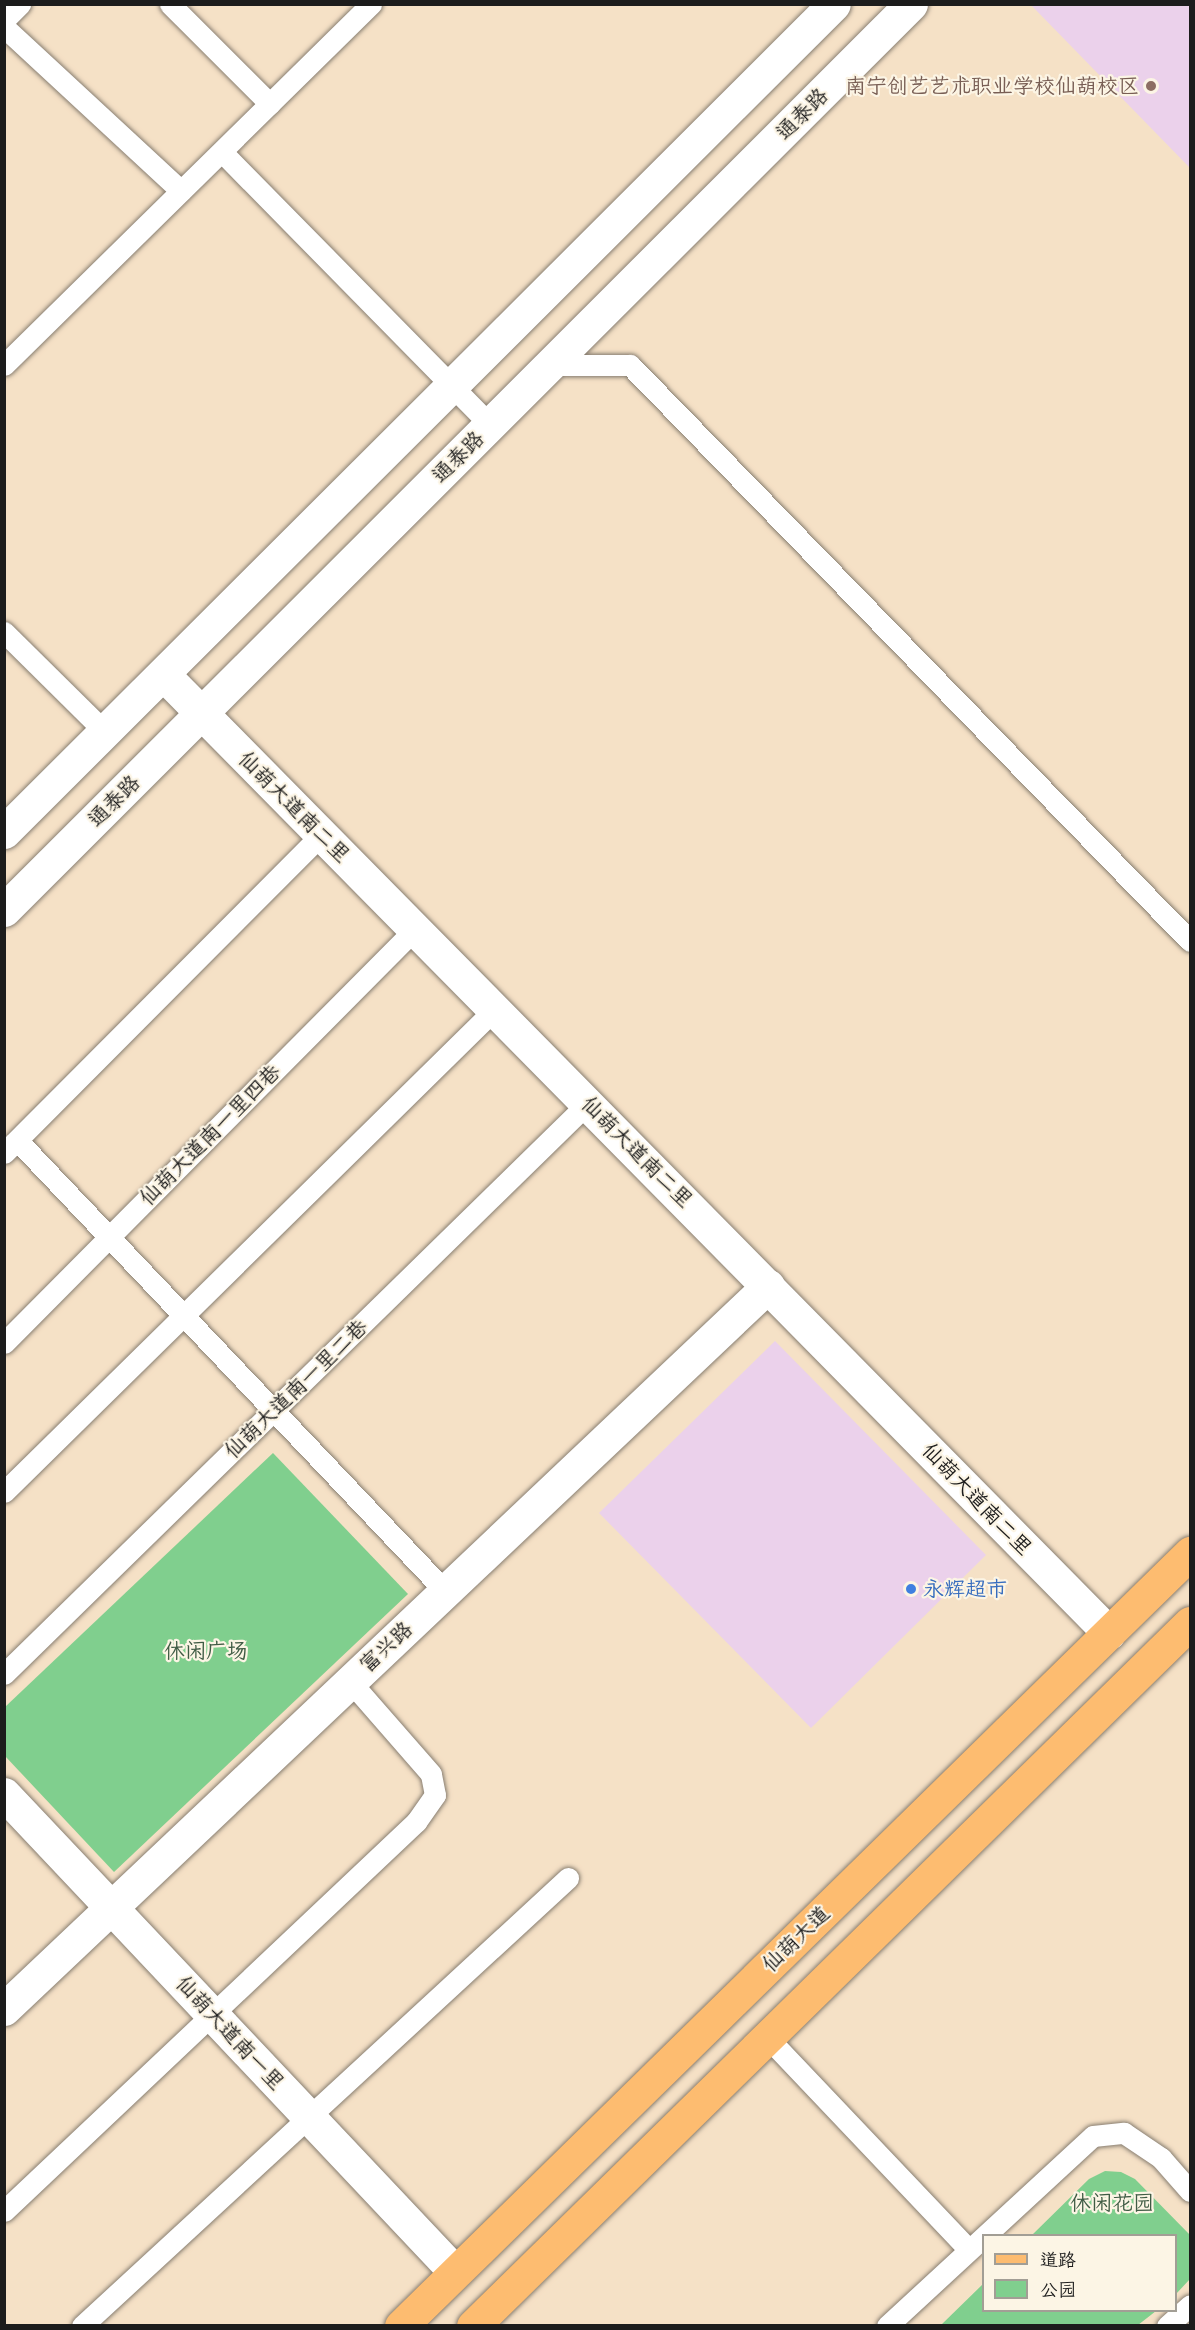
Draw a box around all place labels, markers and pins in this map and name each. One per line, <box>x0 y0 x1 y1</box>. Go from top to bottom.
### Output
place label: 南宁创艺艺术职业学校仙葫校区 <box>845 73 1139 99</box>
marker: 南宁创艺艺术职业学校仙葫校区 <box>1144 79 1158 93</box>
place label: 永辉超市 <box>923 1576 1007 1602</box>
marker: 永辉超市 <box>904 1582 918 1596</box>

